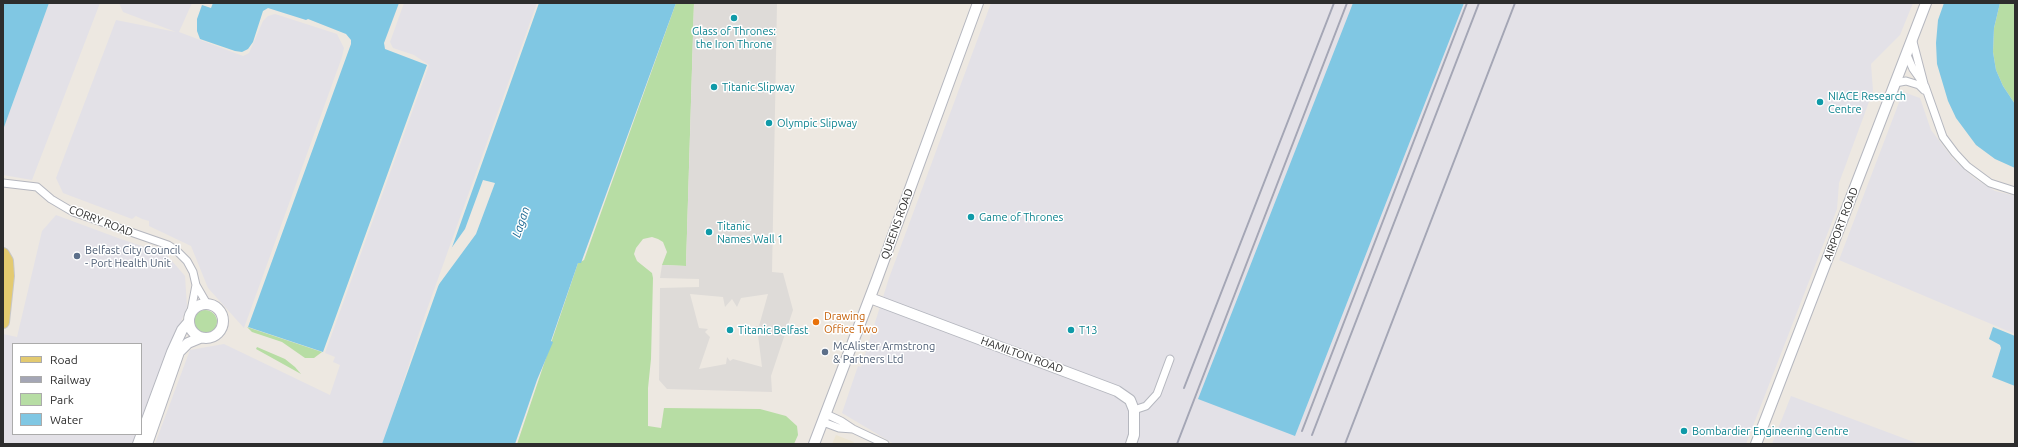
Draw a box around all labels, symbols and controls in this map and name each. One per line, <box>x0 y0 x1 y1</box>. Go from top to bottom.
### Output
marker: Glass of Thrones: the Iron Throne <box>729 13 739 23</box>
place label: Glass of Thrones: the Iron Throne <box>692 24 776 50</box>
place label: Titanic Slipway <box>722 80 795 94</box>
marker: Titanic Slipway <box>709 82 719 92</box>
place label: NIACE Research Centre <box>1828 89 1906 115</box>
marker: NIACE Research Centre <box>1815 97 1825 107</box>
place label: Olympic Slipway <box>777 116 857 130</box>
marker: Olympic Slipway <box>764 118 774 128</box>
street label: AIRPORT ROAD <box>1821 185 1861 263</box>
street label: QUEENS ROAD <box>878 187 916 261</box>
street label: CORRY ROAD <box>67 203 135 239</box>
water label: Lagan <box>509 205 533 239</box>
place label: Game of Thrones <box>979 210 1063 224</box>
marker: Game of Thrones <box>966 212 976 222</box>
place label: Titanic Names Wall 1 <box>717 219 783 245</box>
marker: Titanic Names Wall 1 <box>704 227 714 237</box>
place label: Belfast City Council - Port Health Unit <box>85 243 180 269</box>
marker: Belfast City Council - Port Health Unit <box>72 251 82 261</box>
place label: Drawing Office Two <box>824 309 878 335</box>
marker: Drawing Office Two <box>811 317 821 327</box>
place label: Titanic Belfast <box>738 323 808 337</box>
place label: T13 <box>1079 323 1098 337</box>
marker: Titanic Belfast <box>725 325 735 335</box>
marker: T13 <box>1066 325 1076 335</box>
street label: HAMILTON ROAD <box>979 334 1065 376</box>
place label: McAlister Armstrong & Partners Ltd <box>833 339 935 365</box>
legend <box>12 343 142 435</box>
marker: McAlister Armstrong & Partners Ltd <box>820 347 830 357</box>
text: Road <box>50 353 78 366</box>
text: Railway <box>50 373 91 386</box>
text: Park <box>50 393 74 406</box>
text: Water <box>50 413 83 426</box>
place label: Bombardier Engineering Centre <box>1692 424 1849 438</box>
marker: Bombardier Engineering Centre <box>1679 426 1689 436</box>

